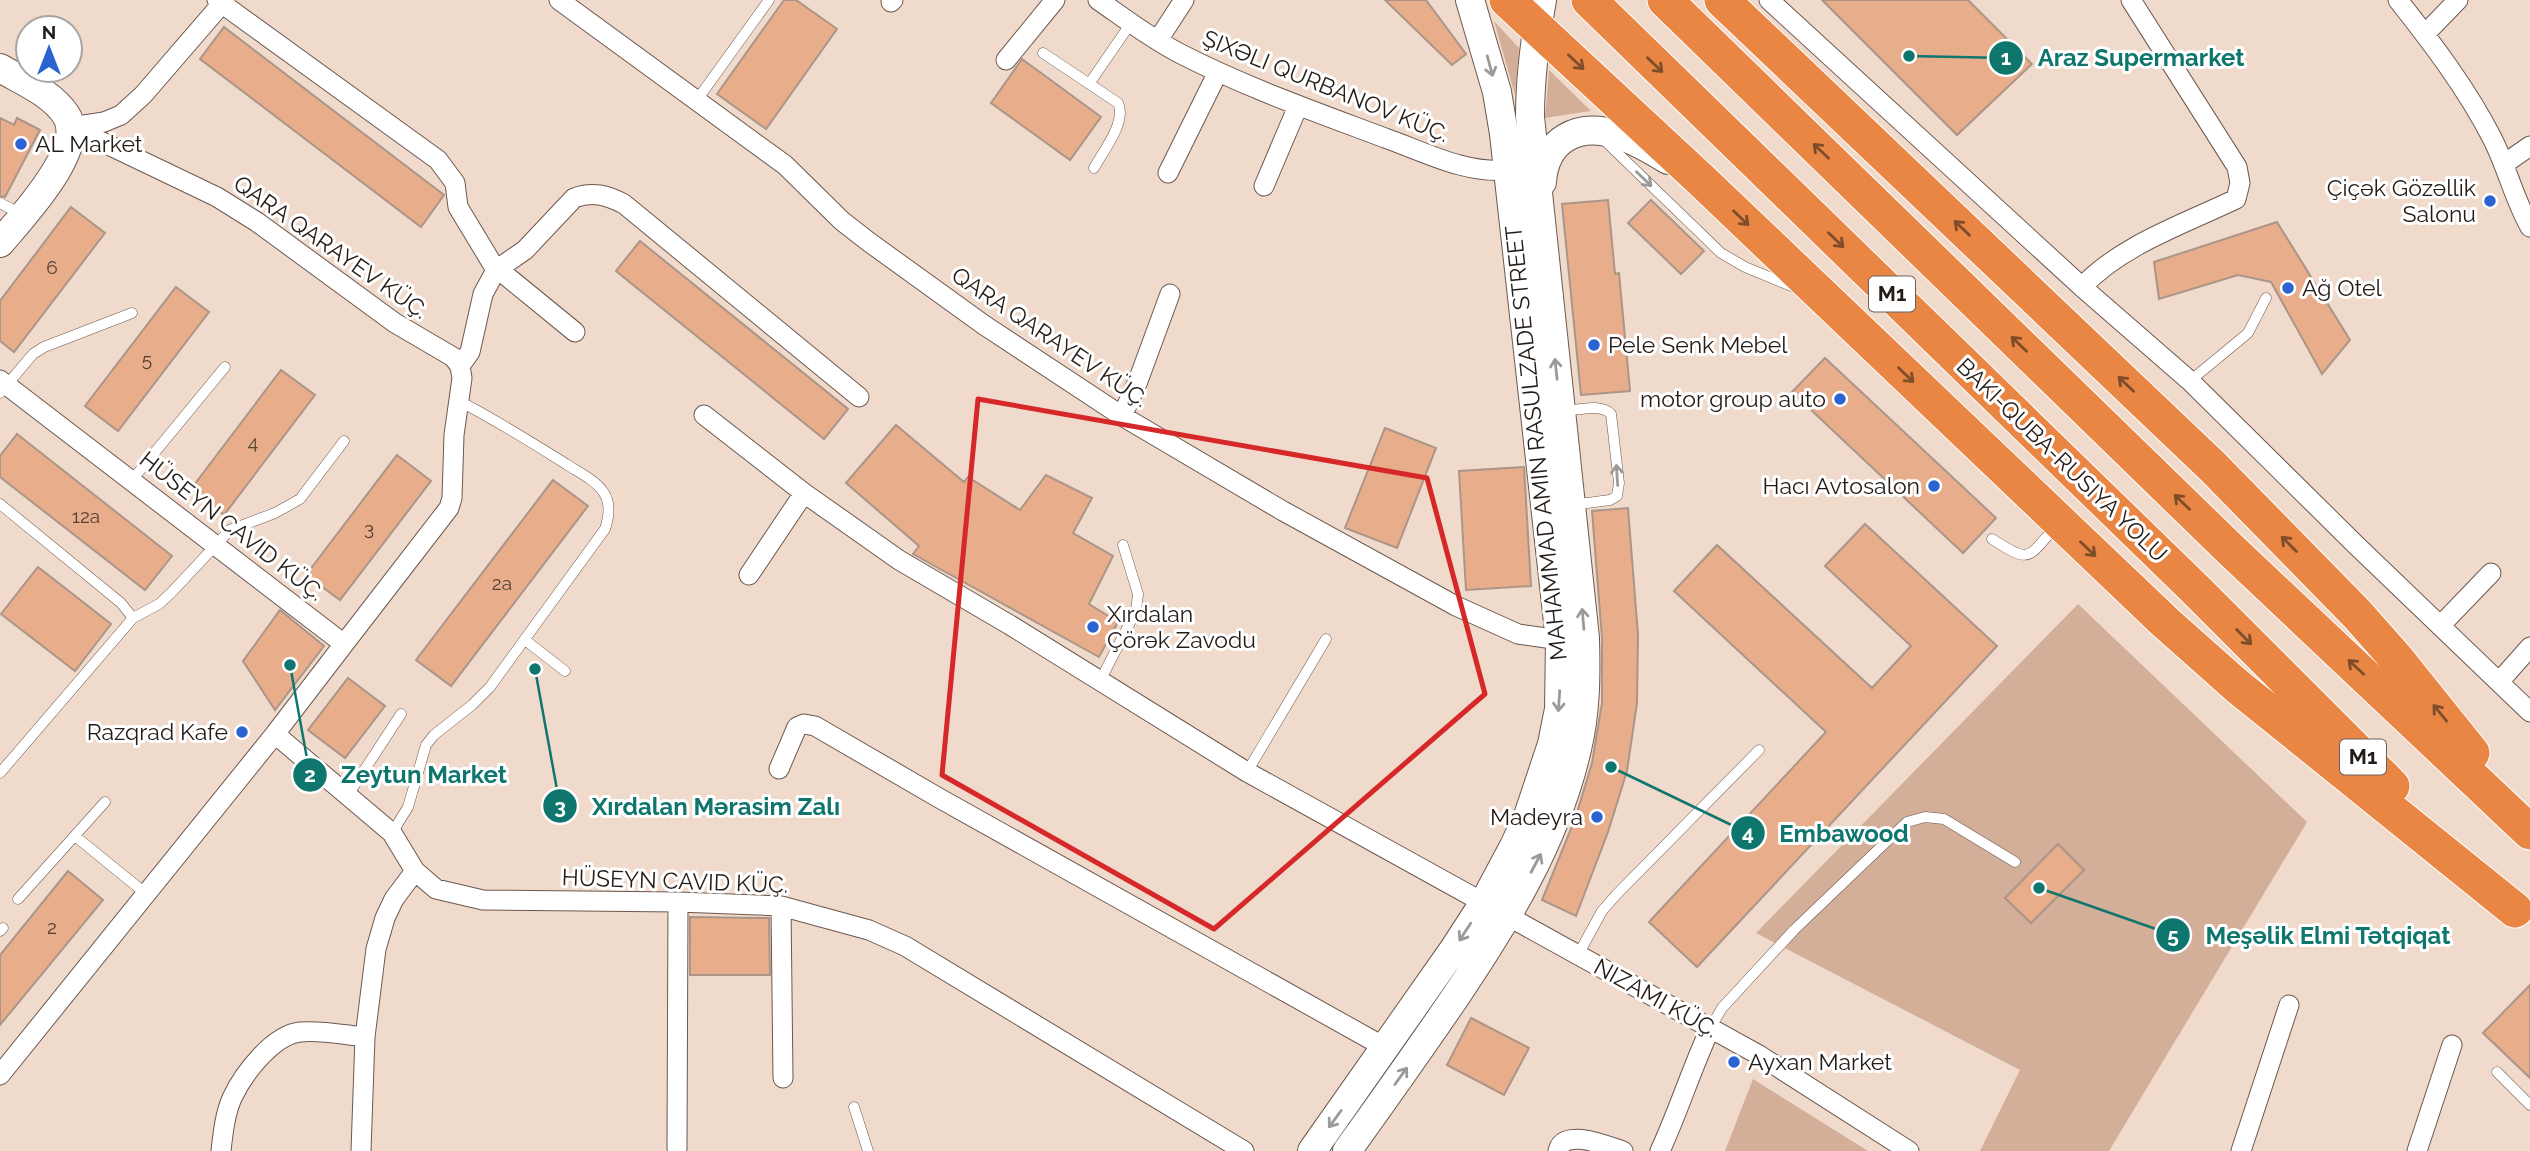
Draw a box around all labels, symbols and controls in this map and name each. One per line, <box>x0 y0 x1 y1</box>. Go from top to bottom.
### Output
north arrow <box>14 14 84 84</box>
text: N <box>42 21 56 43</box>
street label: ŞIXƏLI QURBANOV KÜÇ. <box>1199 24 1453 147</box>
callout: Araz Supermarket <box>1989 35 2259 80</box>
text: Araz Supermarket <box>2038 43 2244 72</box>
text: 1 <box>2001 45 2011 70</box>
one-way arrow <box>1484 54 1497 76</box>
one-way arrow <box>1567 54 1584 71</box>
one-way arrow <box>1647 56 1664 73</box>
place label: AL Market <box>35 130 143 157</box>
marker: AL Market <box>13 136 29 152</box>
one-way arrow <box>1812 143 1829 160</box>
street label: QARA QARAYEV KÜÇ. <box>229 169 434 324</box>
one-way arrow <box>1635 170 1652 187</box>
place label: Çiçək Gözəllik Salonu <box>2327 174 2476 227</box>
marker: Çiçək Gözəllik Salonu <box>2482 193 2498 209</box>
one-way arrow <box>1732 210 1749 227</box>
one-way arrow <box>1953 219 1970 236</box>
street label: MAHAMMAD AMIN RASULZADE STREET <box>1499 224 1572 662</box>
one-way arrow <box>1827 232 1844 249</box>
house number: 6 <box>46 256 58 278</box>
street label: QARA QARAYEV KÜÇ. <box>947 261 1154 412</box>
place label: Ağ Otel <box>2302 274 2383 301</box>
road number: M1 <box>1869 276 1915 312</box>
marker: Ağ Otel <box>2280 280 2296 296</box>
place label: Pele Senk Mebel <box>1608 331 1788 358</box>
one-way arrow <box>2011 335 2028 352</box>
marker: Pele Senk Mebel <box>1586 337 1602 353</box>
house number: 5 <box>142 348 152 370</box>
street label: BAKI-QUBA-RUSIYA YOLU <box>1952 352 2173 567</box>
one-way arrow <box>1550 358 1563 381</box>
one-way arrow <box>1897 367 1914 384</box>
one-way arrow <box>2118 376 2135 393</box>
place label: motor group auto <box>1640 385 1826 412</box>
marker: motor group auto <box>1832 391 1848 407</box>
house number: 4 <box>248 431 258 453</box>
street label: HÜSEYN CAVID KÜÇ. <box>135 445 330 606</box>
one-way arrow <box>1611 464 1624 487</box>
place label: Hacı Avtosalon <box>1763 472 1920 499</box>
marker: Hacı Avtosalon <box>1926 478 1942 494</box>
one-way arrow <box>2174 494 2191 511</box>
house number: 12a <box>72 505 100 527</box>
house number: 3 <box>364 517 374 539</box>
one-way arrow <box>2280 536 2297 553</box>
one-way arrow <box>2079 541 2096 558</box>
house number: 2a <box>492 572 512 594</box>
place label: Xırdalan Çörək Zavodu <box>1107 600 1256 653</box>
one-way arrow <box>1576 608 1589 631</box>
marker: Xırdalan Çörək Zavodu <box>1085 619 1101 635</box>
one-way arrow <box>2235 628 2252 645</box>
one-way arrow <box>2347 659 2364 676</box>
one-way arrow <box>1552 689 1565 712</box>
one-way arrow <box>2433 705 2448 723</box>
place label: Razqrad Kafe <box>87 718 228 745</box>
marker: Razqrad Kafe <box>234 724 250 740</box>
road number: M1 <box>2340 740 2386 774</box>
callout: Zeytun Market <box>292 752 521 797</box>
text: Zeytun Market <box>341 760 507 789</box>
text: 2 <box>304 762 316 787</box>
callout: Xırdalan Mərasim Zalı <box>543 784 854 829</box>
text: Xırdalan Mərasim Zalı <box>591 792 840 821</box>
text: 3 <box>554 794 566 819</box>
place label: Madeyra <box>1490 803 1583 830</box>
marker: Madeyra <box>1589 809 1605 825</box>
callout: Embawood <box>1730 811 1923 856</box>
text: Embawood <box>1779 819 1909 848</box>
text: 4 <box>1742 820 1754 845</box>
one-way arrow <box>1530 853 1544 874</box>
street label: HÜSEYN CAVID KÜÇ. <box>561 863 789 898</box>
callout: Meşəlik Elmi Tətqiqat <box>2156 913 2464 958</box>
house number: 2 <box>47 916 57 938</box>
text: Meşəlik Elmi Tətqiqat <box>2206 921 2450 950</box>
one-way arrow <box>1457 922 1472 941</box>
text: 5 <box>2167 923 2179 948</box>
street label: NIZAMI KÜÇ. <box>1590 952 1723 1043</box>
place label: Ayxan Market <box>1748 1048 1892 1075</box>
marker: Ayxan Market <box>1726 1054 1742 1070</box>
one-way arrow <box>1394 1067 1409 1086</box>
one-way arrow <box>1328 1109 1342 1128</box>

